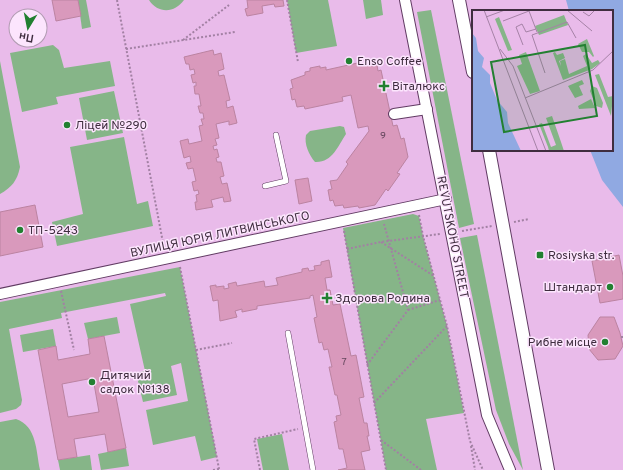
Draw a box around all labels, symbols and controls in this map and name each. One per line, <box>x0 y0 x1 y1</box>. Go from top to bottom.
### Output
north arrow <box>8 8 48 48</box>
inset map <box>472 10 613 151</box>
text: Пн <box>18 29 35 45</box>
place label: Enso Coffee <box>357 54 422 70</box>
marker: Enso Coffee <box>344 56 354 66</box>
place label: Віталюкс <box>392 79 445 95</box>
marker: Віталюкс <box>379 81 389 91</box>
place label: Ліцей №290 <box>75 118 147 134</box>
marker: Ліцей №290 <box>62 120 72 130</box>
house number: 9 <box>380 130 386 143</box>
street label: REVUTSKOHO STREET <box>432 175 472 300</box>
street label: ВУЛИЦЯ ЮРІЯ ЛИТВИНСЬКОГО <box>129 208 311 262</box>
place label: ТП-5243 <box>28 223 78 239</box>
marker: ТП-5243 <box>15 225 25 235</box>
place label: Rosiyska str. <box>548 248 615 264</box>
marker: Rosiyska str. <box>535 250 545 260</box>
place label: Штандарт <box>544 280 603 296</box>
marker: Штандарт <box>605 282 615 292</box>
place label: Здорова Родина <box>335 291 430 307</box>
marker: Здорова Родина <box>322 293 332 303</box>
place label: Рибне місце <box>528 335 597 351</box>
marker: Рибне місце <box>600 337 610 347</box>
house number: 7 <box>341 356 347 369</box>
place label: Дитячий садок №138 <box>100 368 170 398</box>
marker: Дитячий садок №138 <box>87 377 97 387</box>

